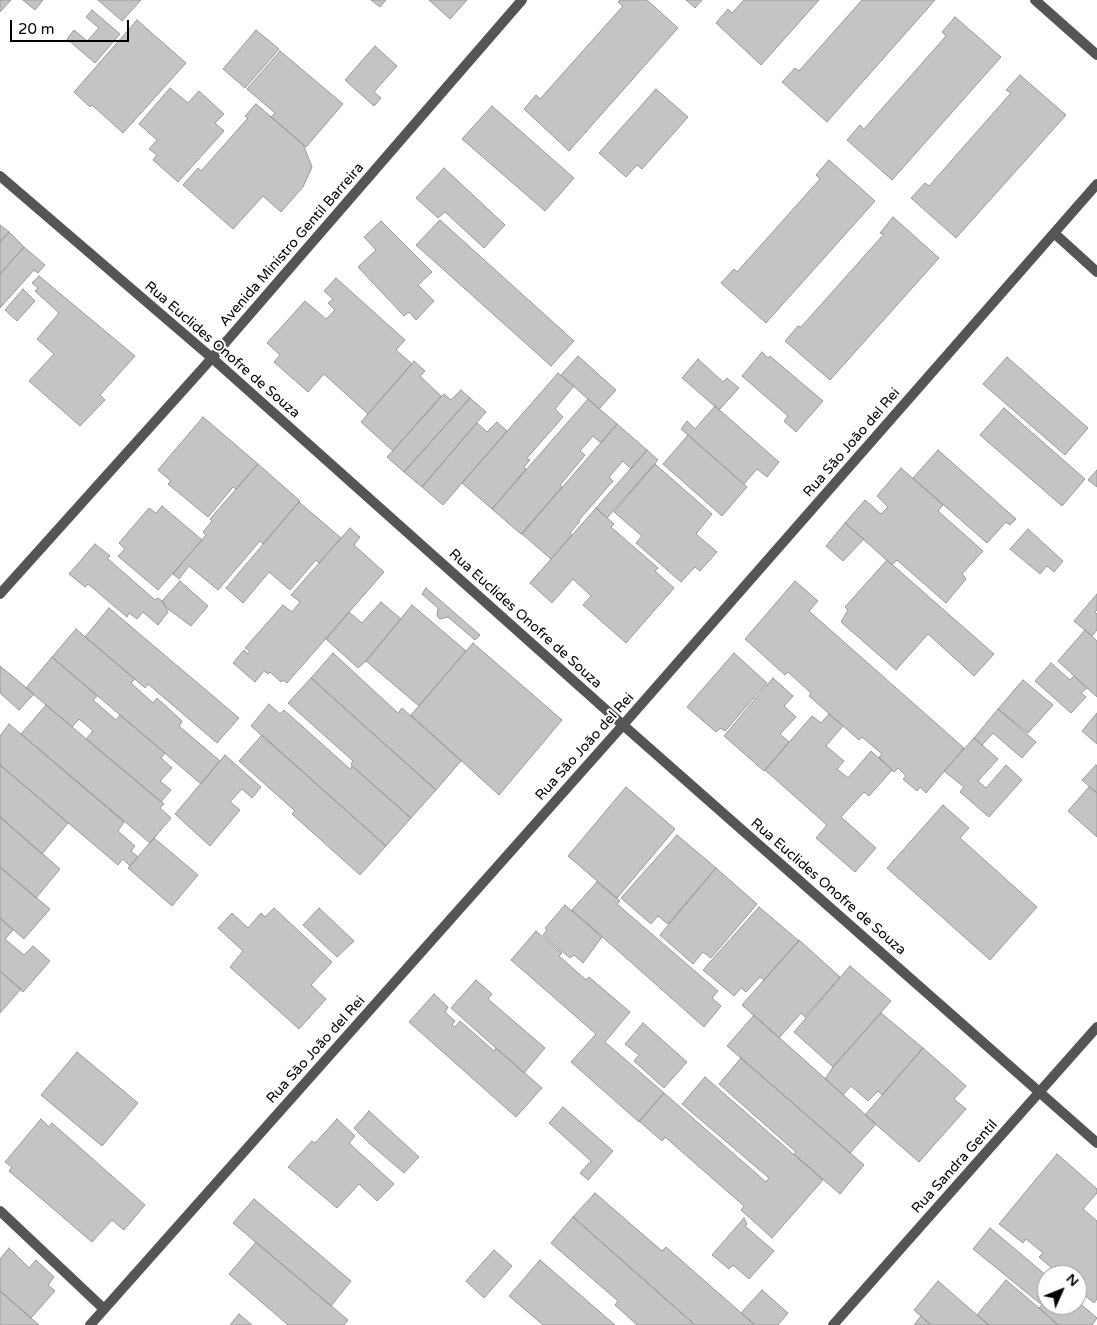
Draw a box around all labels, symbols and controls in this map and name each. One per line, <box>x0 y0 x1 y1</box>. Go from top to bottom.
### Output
scale bar <box>12 10 131 42</box>
text: 20 m <box>18 20 55 38</box>
street label: Avenida Ministro Gentil Barreira <box>216 160 368 330</box>
street label: Rua Euclides Onofre de Souza <box>141 278 303 422</box>
street label: Rua São João del Rei <box>800 385 904 501</box>
street label: Rua Euclides Onofre de Souza <box>445 546 605 692</box>
street label: Rua São João del Rei <box>532 690 638 804</box>
street label: Rua Euclides Onofre de Souza <box>747 815 909 959</box>
street label: Rua São João del Rei <box>263 993 369 1107</box>
street label: Rua Sandra Gentil <box>909 1117 1001 1217</box>
north arrow <box>1037 1265 1087 1315</box>
text: N <box>1062 1270 1082 1290</box>

